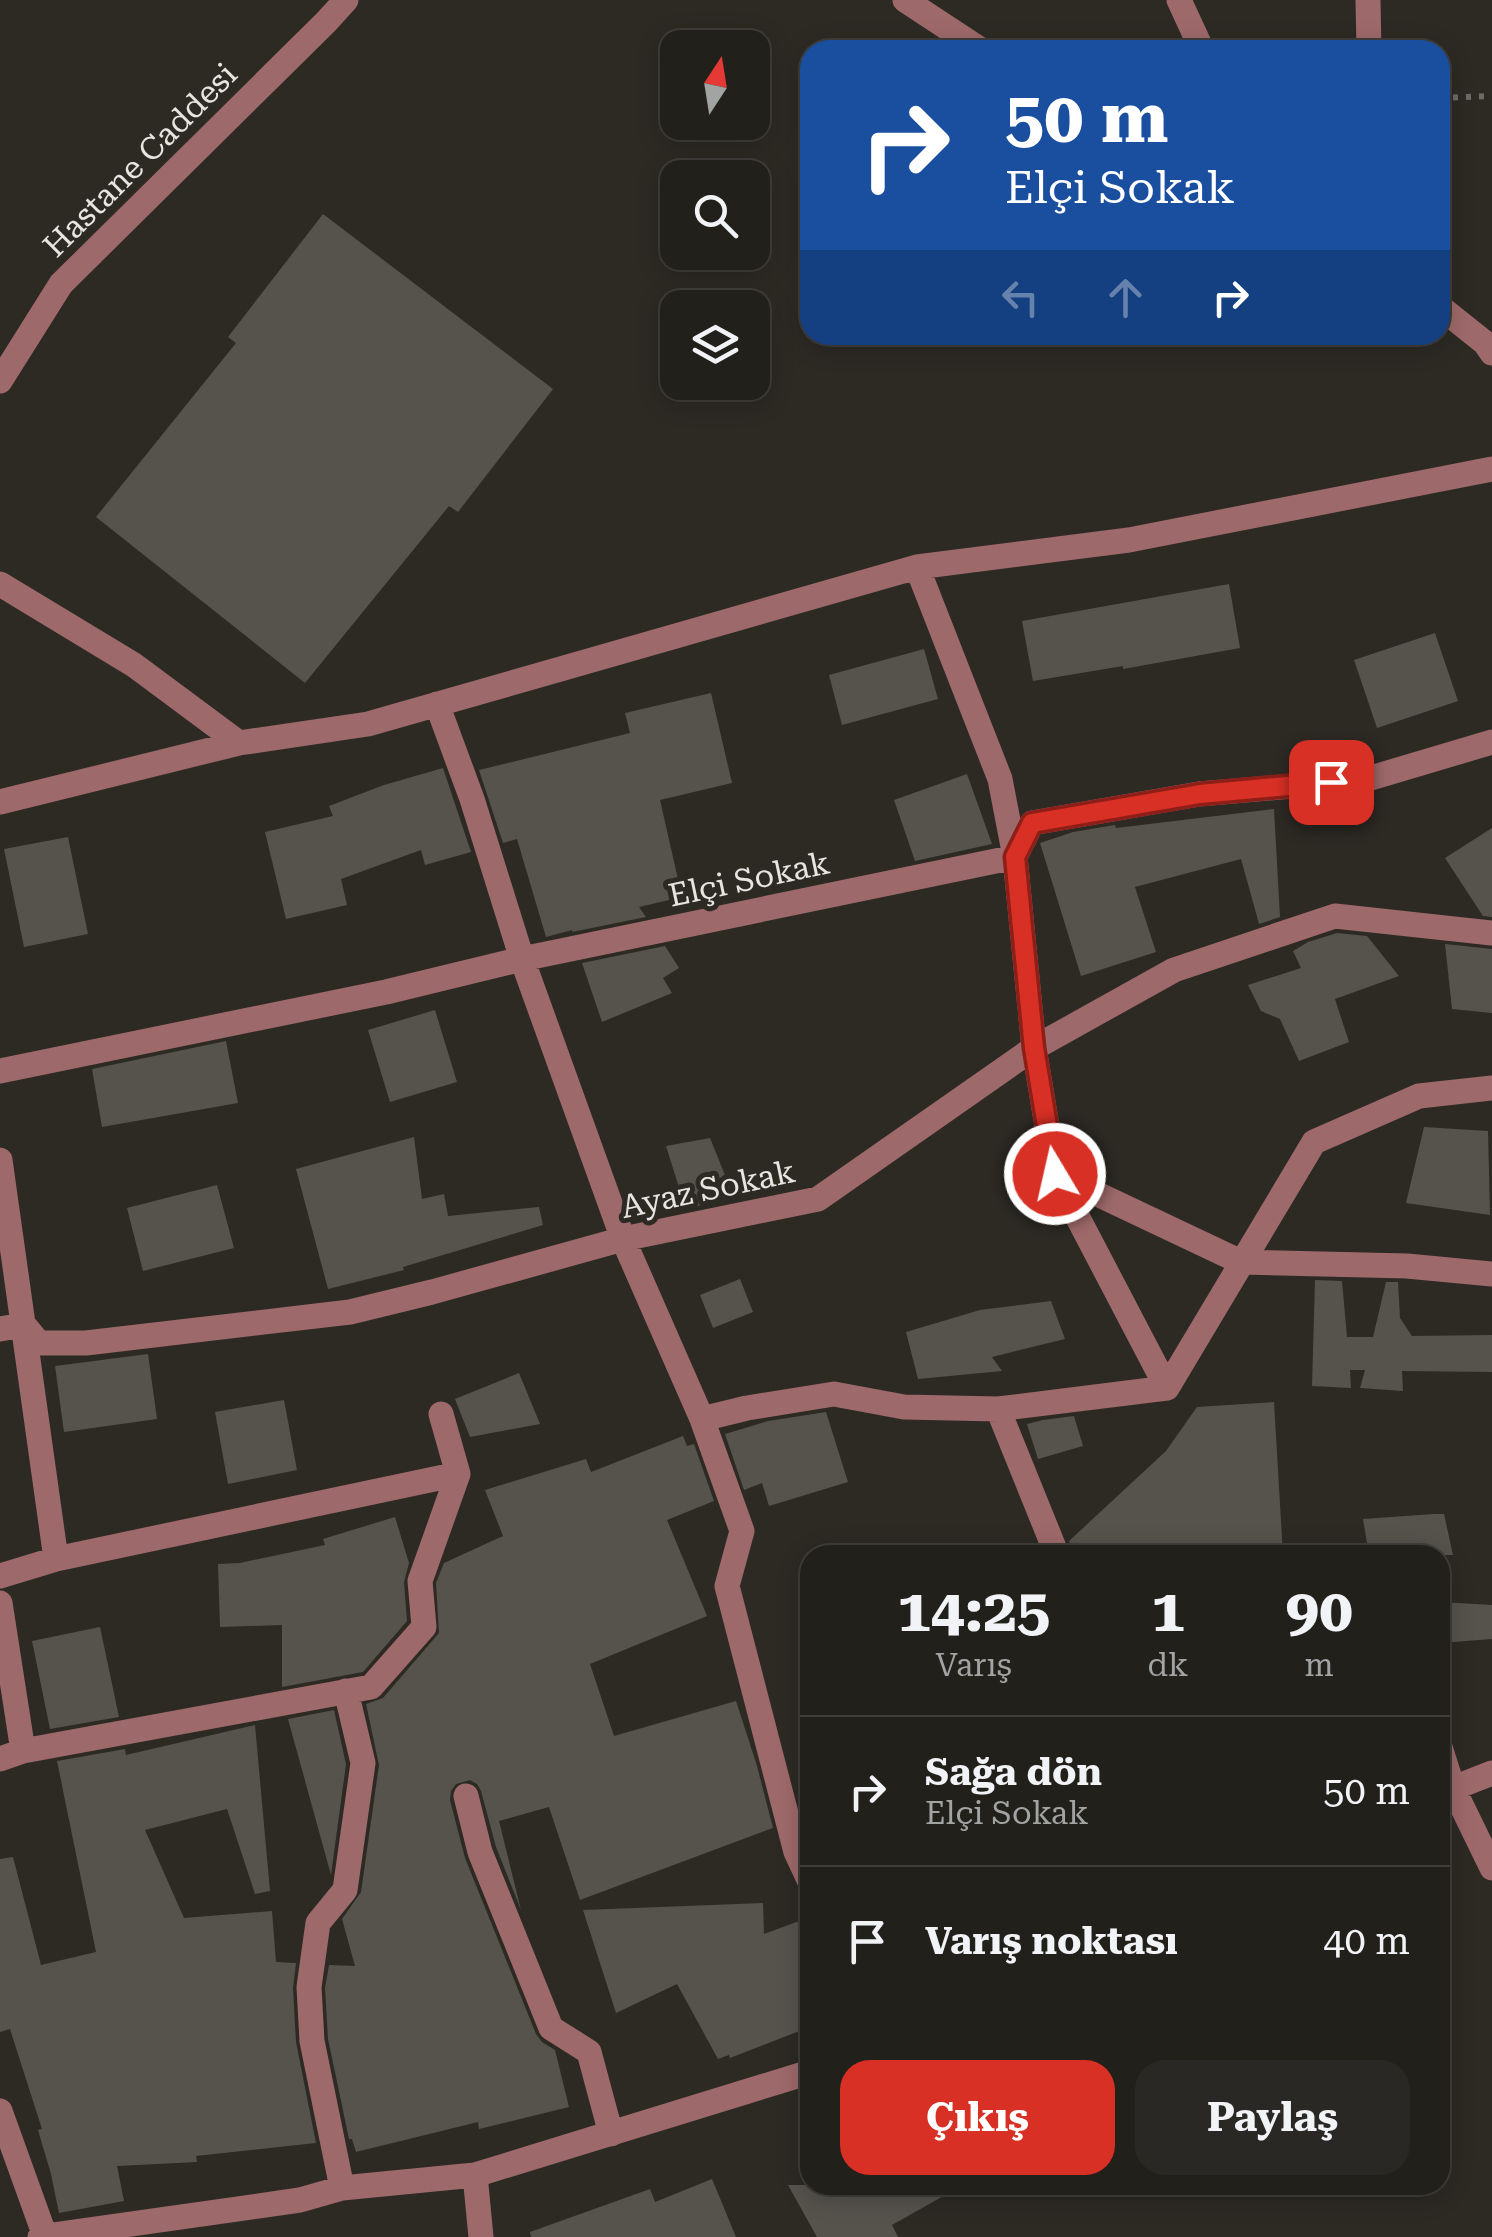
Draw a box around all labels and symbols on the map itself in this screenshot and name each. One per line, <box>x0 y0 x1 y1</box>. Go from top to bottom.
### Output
north arrow <box>660 30 770 140</box>
street label: Hastane Caddesi <box>35 55 245 265</box>
pin <box>1289 740 1374 825</box>
street label: Elçi Sokak <box>665 843 833 915</box>
position arrow <box>1003 1122 1107 1226</box>
street label: Ayaz Sokak <box>617 1152 799 1226</box>

